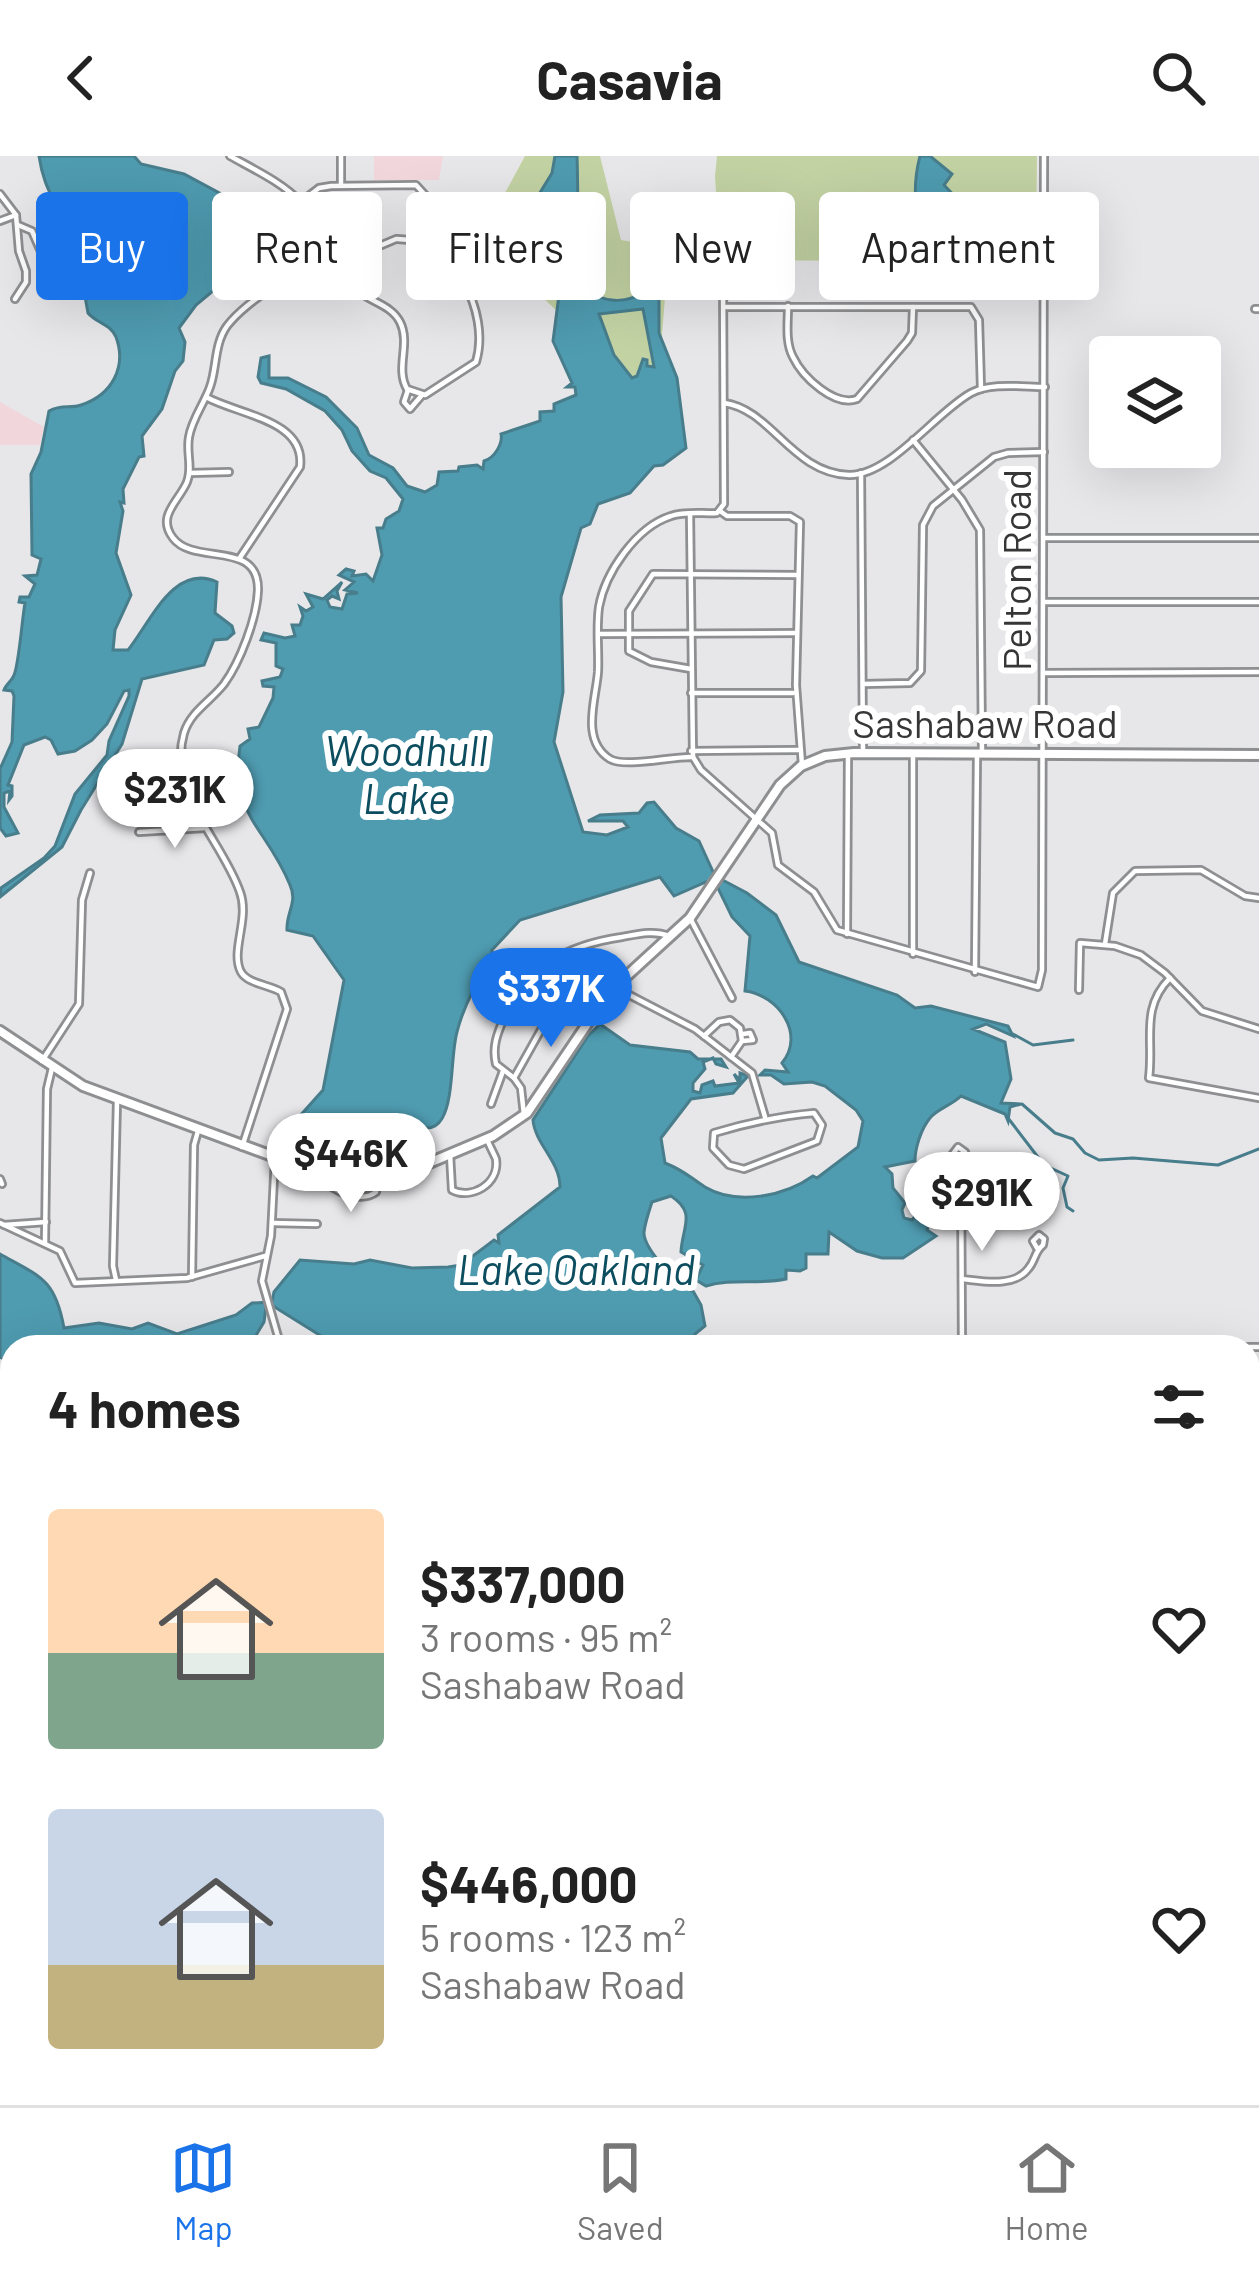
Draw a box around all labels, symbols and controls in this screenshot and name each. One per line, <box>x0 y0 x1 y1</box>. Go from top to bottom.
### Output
icon: back <box>48 45 114 111</box>
icon: search <box>1145 45 1211 111</box>
text: Casavia <box>536 46 723 111</box>
chip: Buy <box>36 192 188 300</box>
chip: Rent <box>212 192 382 300</box>
chip: Filters <box>406 192 606 300</box>
chip: New <box>630 192 795 300</box>
chip: Apartment <box>819 192 1099 300</box>
map controls <box>1089 336 1221 468</box>
button: layers <box>1089 336 1221 468</box>
street label: Pelton Road <box>992 469 1039 671</box>
street label: Sashabaw Road <box>852 699 1118 746</box>
water label: Woodhull Lake <box>325 724 487 822</box>
pin: $231K <box>91 749 259 851</box>
text: $231K <box>124 764 226 811</box>
pin: $337K <box>467 948 635 1050</box>
text: $337K <box>497 963 605 1010</box>
pin: $446K <box>267 1113 435 1215</box>
text: $446K <box>294 1128 408 1175</box>
pin: $291K <box>898 1152 1066 1254</box>
text: $291K <box>931 1167 1033 1214</box>
water label: Lake Oakland <box>457 1243 695 1293</box>
icon: filters <box>1146 1374 1212 1440</box>
text: 4 homes <box>48 1377 241 1438</box>
text: $337,000 <box>420 1552 626 1613</box>
icon: home <box>144 1557 288 1701</box>
icon: heart <box>1146 1596 1212 1662</box>
text: 3 rooms · 95 m² <box>420 1613 672 1660</box>
text: Sashabaw Road <box>420 1660 685 1707</box>
text: $446,000 <box>420 1852 638 1913</box>
icon: home <box>144 1857 288 2001</box>
icon: heart <box>1146 1896 1212 1962</box>
text: 5 rooms · 123 m² <box>420 1913 686 1960</box>
text: Sashabaw Road <box>420 1960 685 2007</box>
tab: Map <box>170 2135 236 2247</box>
tab: Saved <box>577 2135 664 2247</box>
tab: Home <box>1004 2135 1089 2247</box>

